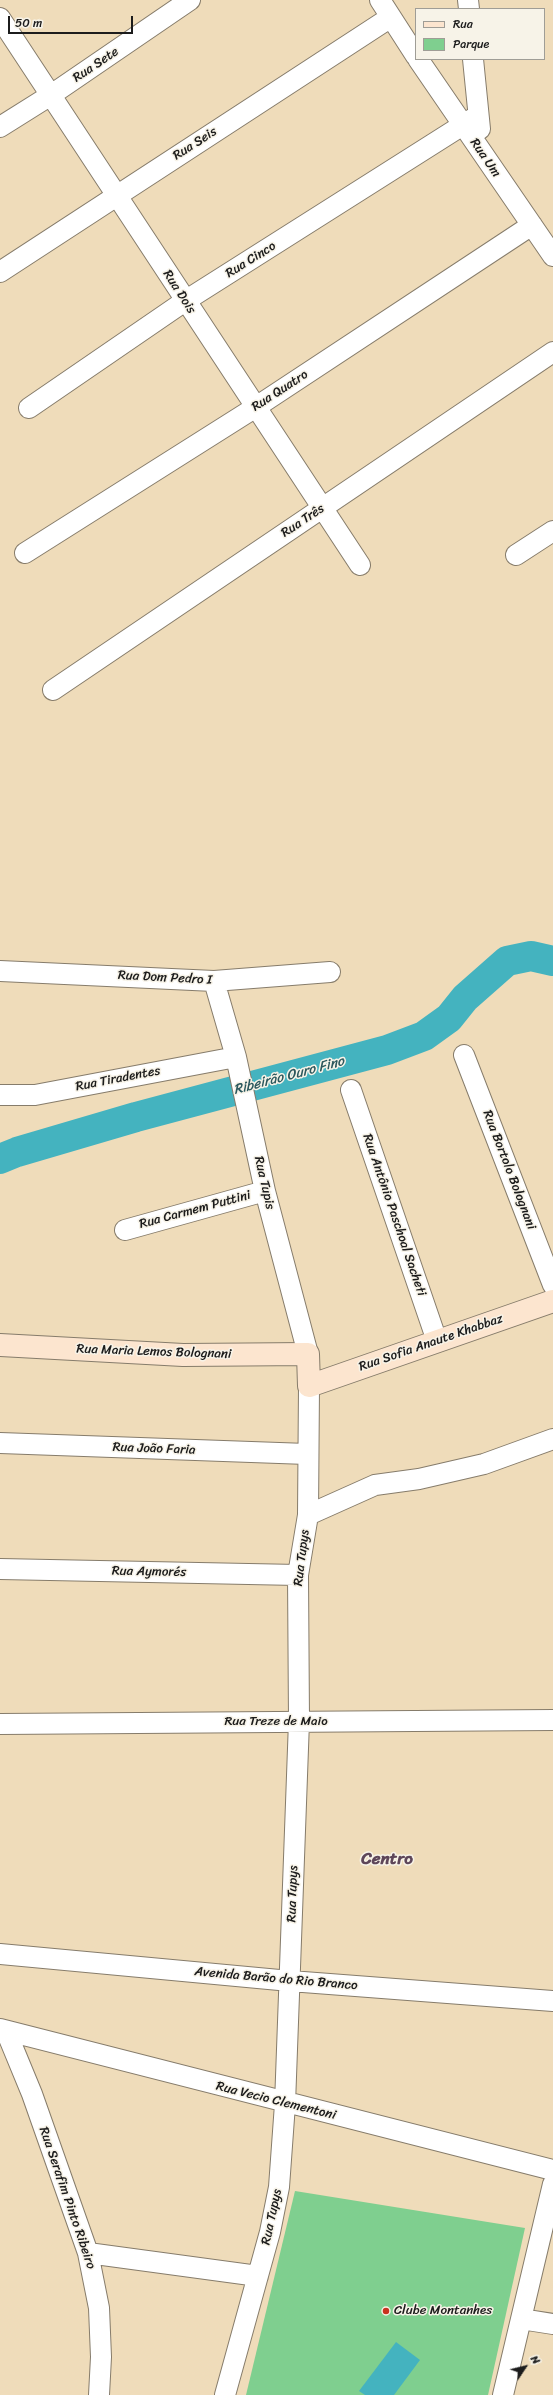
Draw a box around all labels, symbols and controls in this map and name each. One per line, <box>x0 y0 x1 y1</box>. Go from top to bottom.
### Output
scale bar <box>10 8 135 34</box>
legend <box>415 8 545 60</box>
text: 50 m <box>15 12 42 34</box>
text: Rua <box>453 13 473 35</box>
text: Parque <box>453 33 489 55</box>
street label: Rua Sete <box>70 44 122 86</box>
street label: Rua Seis <box>170 124 220 164</box>
street label: Rua Um <box>466 136 504 180</box>
street label: Rua Cinco <box>223 238 279 282</box>
street label: Rua Dois <box>159 267 199 317</box>
street label: Rua Quatro <box>249 367 311 415</box>
street label: Rua Três <box>278 501 328 541</box>
street label: Rua Dom Pedro I <box>117 968 213 988</box>
water label: Ribeirão Ouro Fino <box>232 1053 346 1099</box>
street label: Rua Tiradentes <box>74 1063 162 1095</box>
street label: Rua Bortolo Bolognani <box>479 1108 539 1232</box>
street label: Rua Antônio Paschoal Sacheti <box>359 1132 429 1298</box>
street label: Rua Tupis <box>250 1155 278 1211</box>
street label: Rua Carmem Puttini <box>138 1188 252 1232</box>
street label: Rua Sofia Anaute Khabbaz <box>357 1311 505 1375</box>
street label: Rua Maria Lemos Bolognani <box>76 1341 232 1363</box>
street label: Rua João Faria <box>112 1440 196 1458</box>
street label: Rua Tupys <box>291 1529 313 1587</box>
street label: Rua Aymorés <box>112 1564 186 1580</box>
street label: Rua Treze de Maio <box>224 1714 328 1730</box>
district label: Centro <box>361 1850 413 1870</box>
street label: Rua Tupys <box>284 1865 302 1923</box>
street label: Avenida Barão do Rio Branco <box>194 1964 358 1994</box>
street label: Rua Vecio Clementoni <box>214 2079 338 2123</box>
street label: Rua Serafim Pinto Ribeiro <box>35 2125 99 2271</box>
street label: Rua Tupys <box>258 2188 286 2246</box>
place label: Clube Montanhes <box>394 2303 492 2319</box>
marker: Clube Montanhes <box>381 2306 391 2316</box>
north arrow <box>505 2347 545 2387</box>
text: N <box>525 2351 545 2368</box>

